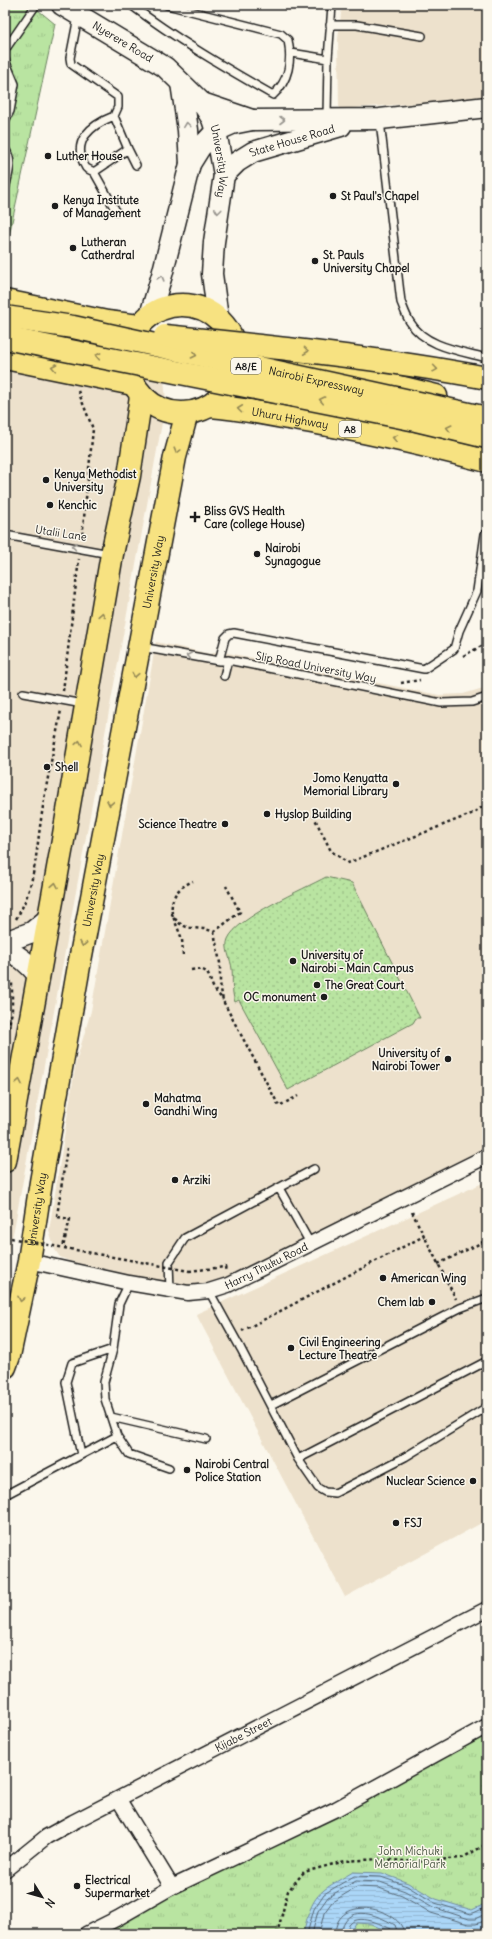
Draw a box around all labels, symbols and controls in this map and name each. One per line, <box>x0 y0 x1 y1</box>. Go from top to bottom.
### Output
street label: Nyerere Road <box>90 18 156 66</box>
one-way arrow <box>279 116 285 124</box>
street label: State House Road <box>247 121 337 160</box>
one-way arrow <box>183 122 192 128</box>
street label: University Way <box>207 123 231 199</box>
place label: Luther House <box>56 149 123 163</box>
marker: Luther House <box>43 151 53 161</box>
place label: St Paul's Chapel <box>341 189 419 204</box>
marker: St Paul's Chapel <box>328 191 338 201</box>
place label: Kenya Institute of Management <box>63 193 141 221</box>
marker: Kenya Institute of Management <box>50 201 60 211</box>
one-way arrow <box>214 208 223 214</box>
place label: Lutheran Catherdral <box>81 235 134 262</box>
marker: Lutheran Catherdral <box>68 243 78 253</box>
place label: St. Pauls University Chapel <box>323 248 410 276</box>
marker: St. Pauls University Chapel <box>310 256 320 266</box>
one-way arrow <box>156 275 165 282</box>
one-way arrow <box>303 346 309 355</box>
one-way arrow <box>191 350 197 358</box>
one-way arrow <box>95 352 102 360</box>
road number: A8/E <box>231 358 261 374</box>
street label: Nairobi Expressway <box>267 363 366 398</box>
one-way arrow <box>51 364 57 372</box>
one-way arrow <box>432 364 438 373</box>
one-way arrow <box>319 397 325 405</box>
street label: Uhuru Highway <box>251 404 330 432</box>
one-way arrow <box>236 405 243 414</box>
road number: A8 <box>339 421 361 437</box>
one-way arrow <box>446 424 452 432</box>
one-way arrow <box>392 434 398 442</box>
one-way arrow <box>173 447 182 454</box>
place label: Kenya Methodist University <box>54 467 137 495</box>
marker: Kenya Methodist University <box>41 475 51 485</box>
place label: Kenchic <box>58 498 97 512</box>
marker: Kenchic <box>45 500 55 510</box>
place label: Bliss GVS Health Care (college House) <box>204 504 305 532</box>
marker: Bliss GVS Health Care (college House) <box>189 511 201 523</box>
street label: Utalii Lane <box>34 522 88 544</box>
street label: University Way <box>140 534 167 610</box>
place label: Nairobi Synagogue <box>265 541 321 569</box>
one-way arrow <box>71 542 77 551</box>
marker: Nairobi Synagogue <box>252 549 262 559</box>
one-way arrow <box>97 612 105 618</box>
street label: Slip Road University Way <box>255 648 377 686</box>
one-way arrow <box>186 652 192 660</box>
one-way arrow <box>131 672 139 678</box>
one-way arrow <box>74 740 83 746</box>
place label: Shell <box>55 760 78 774</box>
marker: Shell <box>42 762 52 772</box>
place label: Jomo Kenyatta Memorial Library <box>303 771 389 799</box>
marker: Jomo Kenyatta Memorial Library <box>391 779 401 789</box>
one-way arrow <box>107 800 115 806</box>
place label: Hyslop Building <box>275 807 352 822</box>
marker: Hyslop Building <box>262 809 272 819</box>
place label: Science Theatre <box>138 817 217 831</box>
marker: Science Theatre <box>220 819 230 829</box>
street label: University Way <box>80 853 107 928</box>
one-way arrow <box>51 882 59 888</box>
one-way arrow <box>80 941 88 947</box>
place label: University of Nairobi - Main Campus <box>301 948 414 976</box>
marker: University of Nairobi - Main Campus <box>288 956 298 966</box>
place label: The Great Court <box>325 978 405 992</box>
marker: The Great Court <box>312 980 322 990</box>
place label: OC monument <box>244 990 316 1004</box>
marker: OC monument <box>319 992 329 1002</box>
place label: University of Nairobi Tower <box>372 1046 441 1073</box>
marker: University of Nairobi Tower <box>443 1054 453 1064</box>
one-way arrow <box>14 1079 23 1085</box>
place label: Mahatma Gandhi Wing <box>154 1091 217 1119</box>
marker: Mahatma Gandhi Wing <box>141 1099 151 1109</box>
street label: University Way <box>24 1171 50 1247</box>
place label: Arziki <box>183 1173 210 1187</box>
marker: Arziki <box>170 1175 180 1185</box>
street label: Harry Thuku Road <box>222 1239 311 1293</box>
place label: American Wing <box>391 1271 466 1286</box>
marker: American Wing <box>378 1273 388 1283</box>
place label: Chem lab <box>377 1295 424 1309</box>
one-way arrow <box>17 1296 25 1303</box>
marker: Chem lab <box>427 1297 437 1307</box>
place label: Civil Engineering Lecture Theatre <box>299 1335 381 1362</box>
marker: Civil Engineering Lecture Theatre <box>286 1343 296 1353</box>
place label: Nairobi Central Police Station <box>195 1457 269 1484</box>
marker: Nairobi Central Police Station <box>182 1465 192 1475</box>
place label: Nuclear Science <box>386 1474 465 1488</box>
marker: Nuclear Science <box>468 1476 478 1486</box>
place label: FSJ <box>404 1516 422 1530</box>
marker: FSJ <box>391 1518 401 1528</box>
street label: Kijabe Street <box>212 1714 274 1755</box>
park label: John Michuki Memorial Park <box>374 1844 446 1871</box>
place label: Electrical Supermarket <box>85 1873 150 1901</box>
north arrow <box>22 1877 62 1917</box>
marker: Electrical Supermarket <box>72 1881 82 1891</box>
text: N <box>42 1896 58 1910</box>

